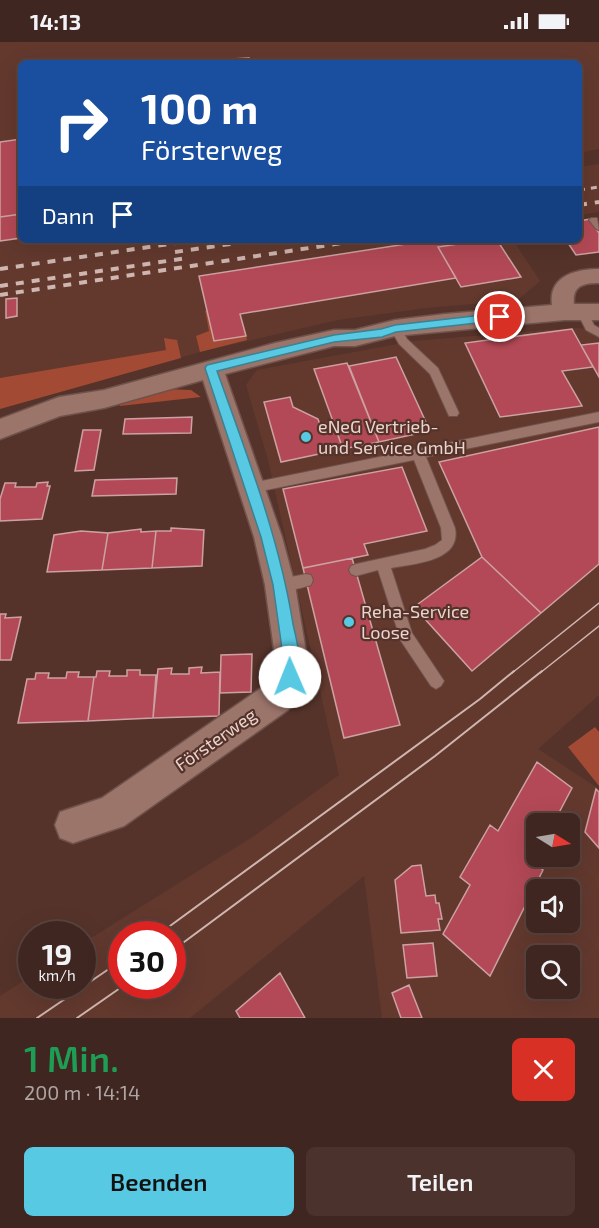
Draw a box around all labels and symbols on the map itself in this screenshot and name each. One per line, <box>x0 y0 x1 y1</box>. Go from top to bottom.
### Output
pin <box>474 291 525 342</box>
place label: eNeG Vertrieb- und Service GmbH <box>318 415 466 458</box>
marker: eNeG Vertrieb- und Service GmbH <box>299 430 313 444</box>
place label: Reha-Service Loose <box>361 600 469 643</box>
marker: Reha-Service Loose <box>342 615 356 629</box>
position arrow <box>258 645 322 709</box>
street label: Försterweg <box>171 703 260 775</box>
north arrow <box>526 813 580 867</box>
speed limit sign: 30 <box>108 921 186 999</box>

